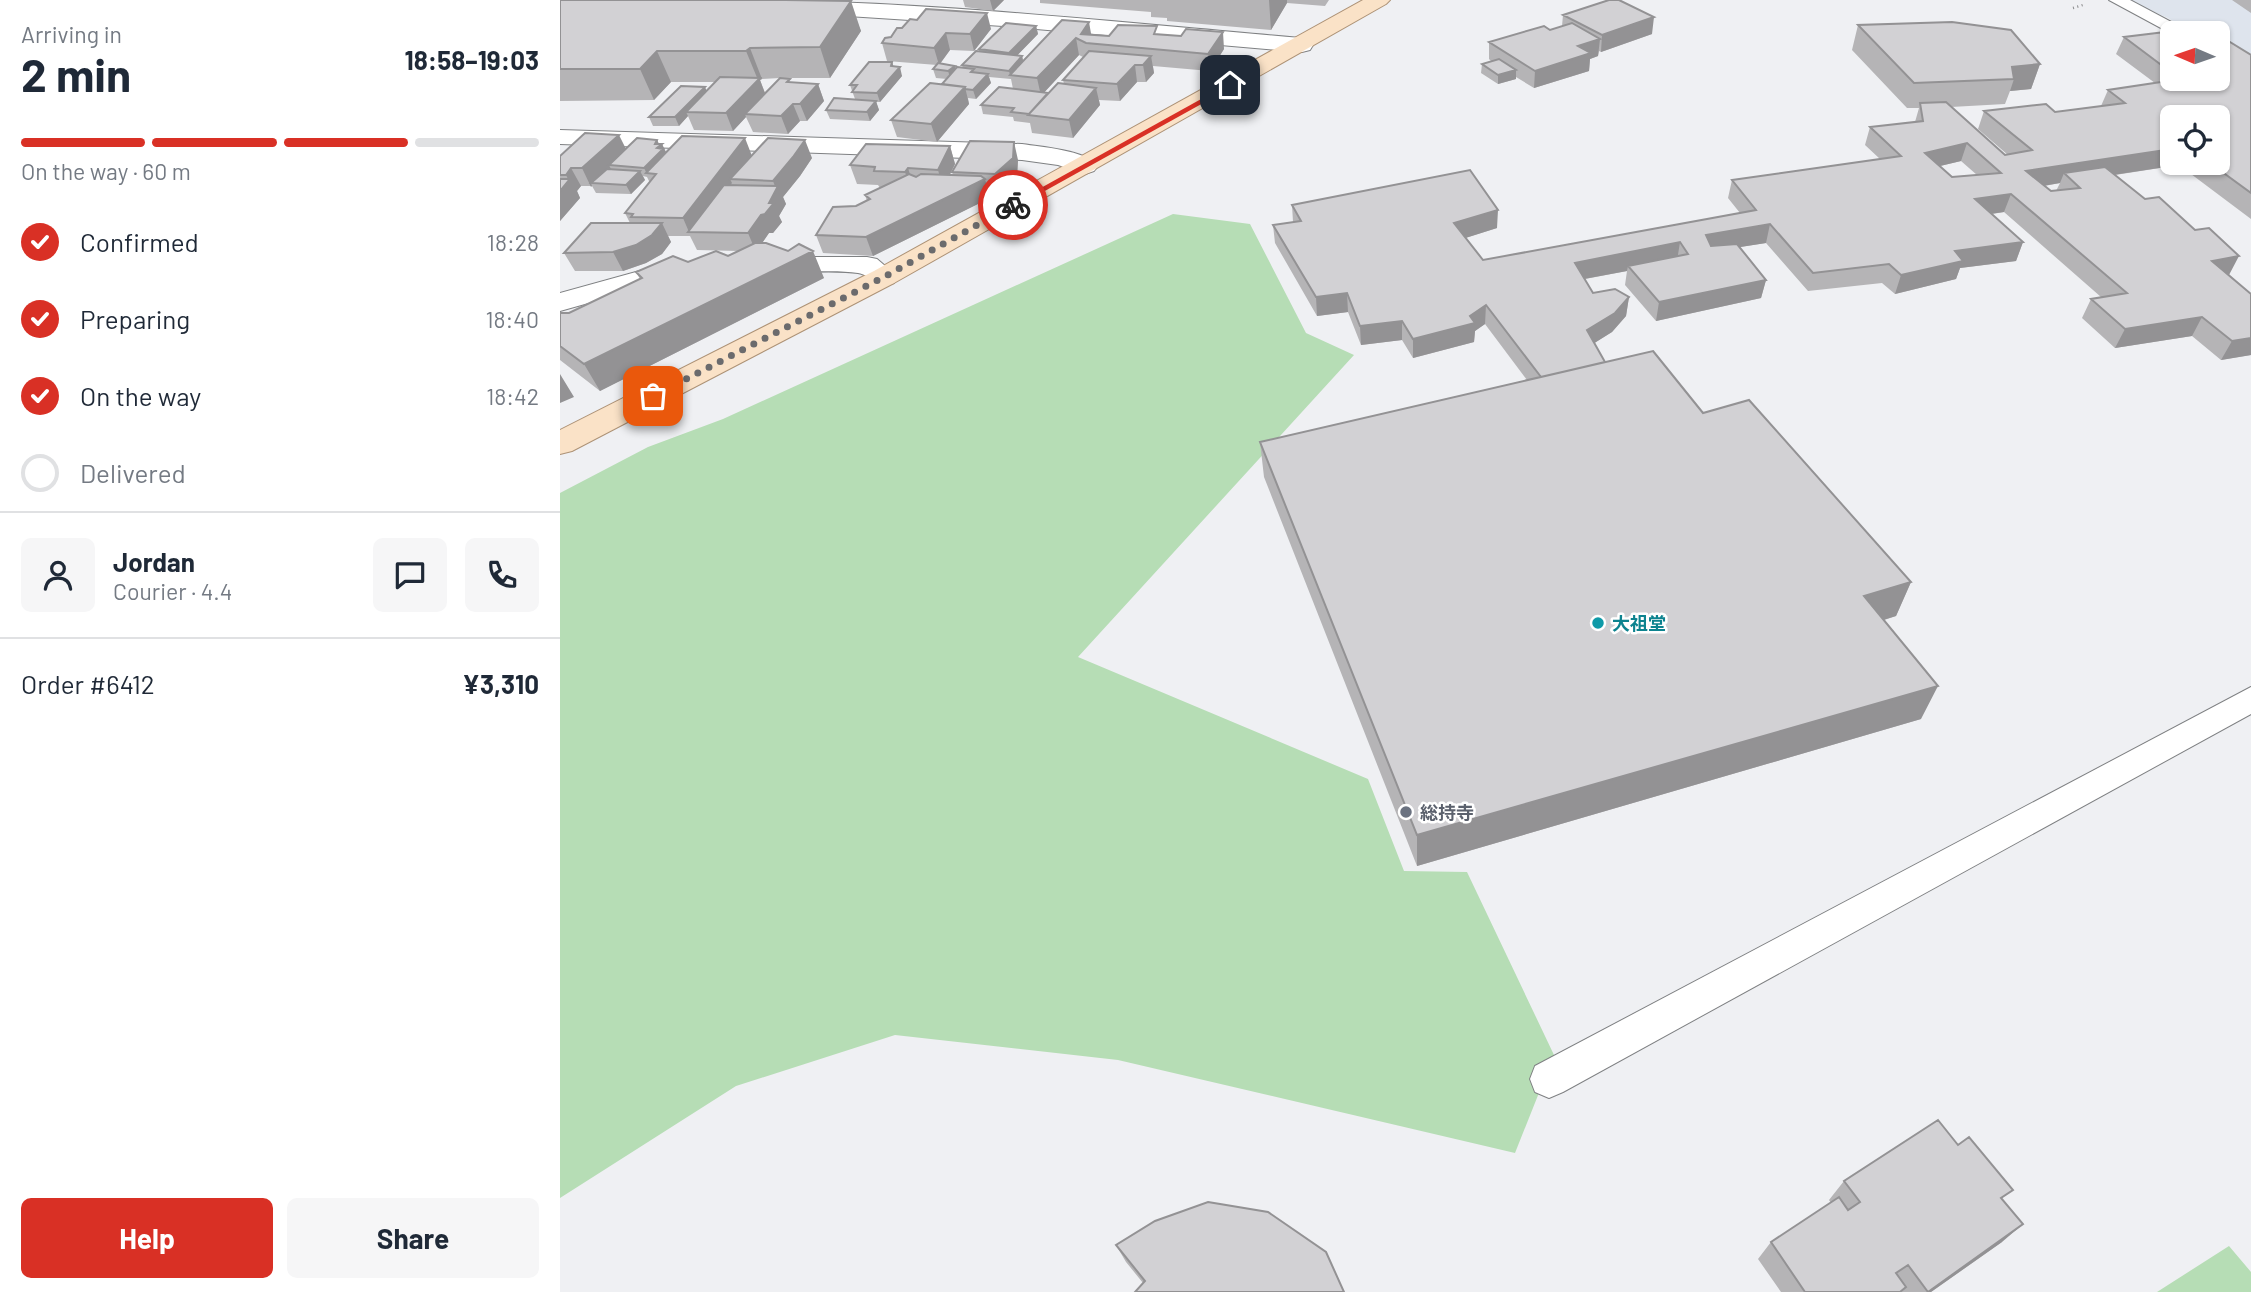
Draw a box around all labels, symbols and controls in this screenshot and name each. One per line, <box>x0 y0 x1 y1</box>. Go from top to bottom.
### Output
text: Arriving in <box>21 20 122 48</box>
north arrow <box>2160 21 2230 91</box>
map controls <box>2160 21 2230 175</box>
text: 18:58–19:03 <box>404 44 539 75</box>
text: 2 min <box>21 46 131 101</box>
pin <box>1200 55 1260 115</box>
icon: home <box>1211 66 1249 104</box>
button: locate <box>2160 105 2230 175</box>
text: On the way · 60 m <box>21 157 191 185</box>
courier <box>978 170 1048 240</box>
icon: bike <box>994 186 1032 224</box>
icon: check <box>21 223 59 261</box>
text: Confirmed <box>80 226 199 257</box>
text: 18:28 <box>487 228 539 256</box>
icon: check <box>21 300 59 338</box>
text: Preparing <box>80 303 190 334</box>
text: 18:40 <box>486 305 539 333</box>
pin <box>623 366 683 426</box>
icon: check <box>21 377 59 415</box>
icon: bag <box>634 377 672 415</box>
text: On the way <box>80 380 201 411</box>
text: 18:42 <box>486 382 539 410</box>
text: Delivered <box>80 457 186 488</box>
button: person <box>21 538 95 612</box>
button: chat <box>373 538 447 612</box>
button: phone <box>465 538 539 612</box>
text: Jordan <box>113 546 195 577</box>
text: Courier · 4.4 <box>113 577 232 605</box>
place label: 大祖堂 <box>1612 612 1666 634</box>
marker: 大祖堂 <box>1590 615 1606 631</box>
text: Order #6412 <box>21 668 155 699</box>
text: ¥3,310 <box>462 668 539 699</box>
place label: 総持寺 <box>1420 801 1474 823</box>
marker: 総持寺 <box>1398 804 1414 820</box>
button: Help <box>21 1198 273 1278</box>
button: Share <box>287 1198 539 1278</box>

